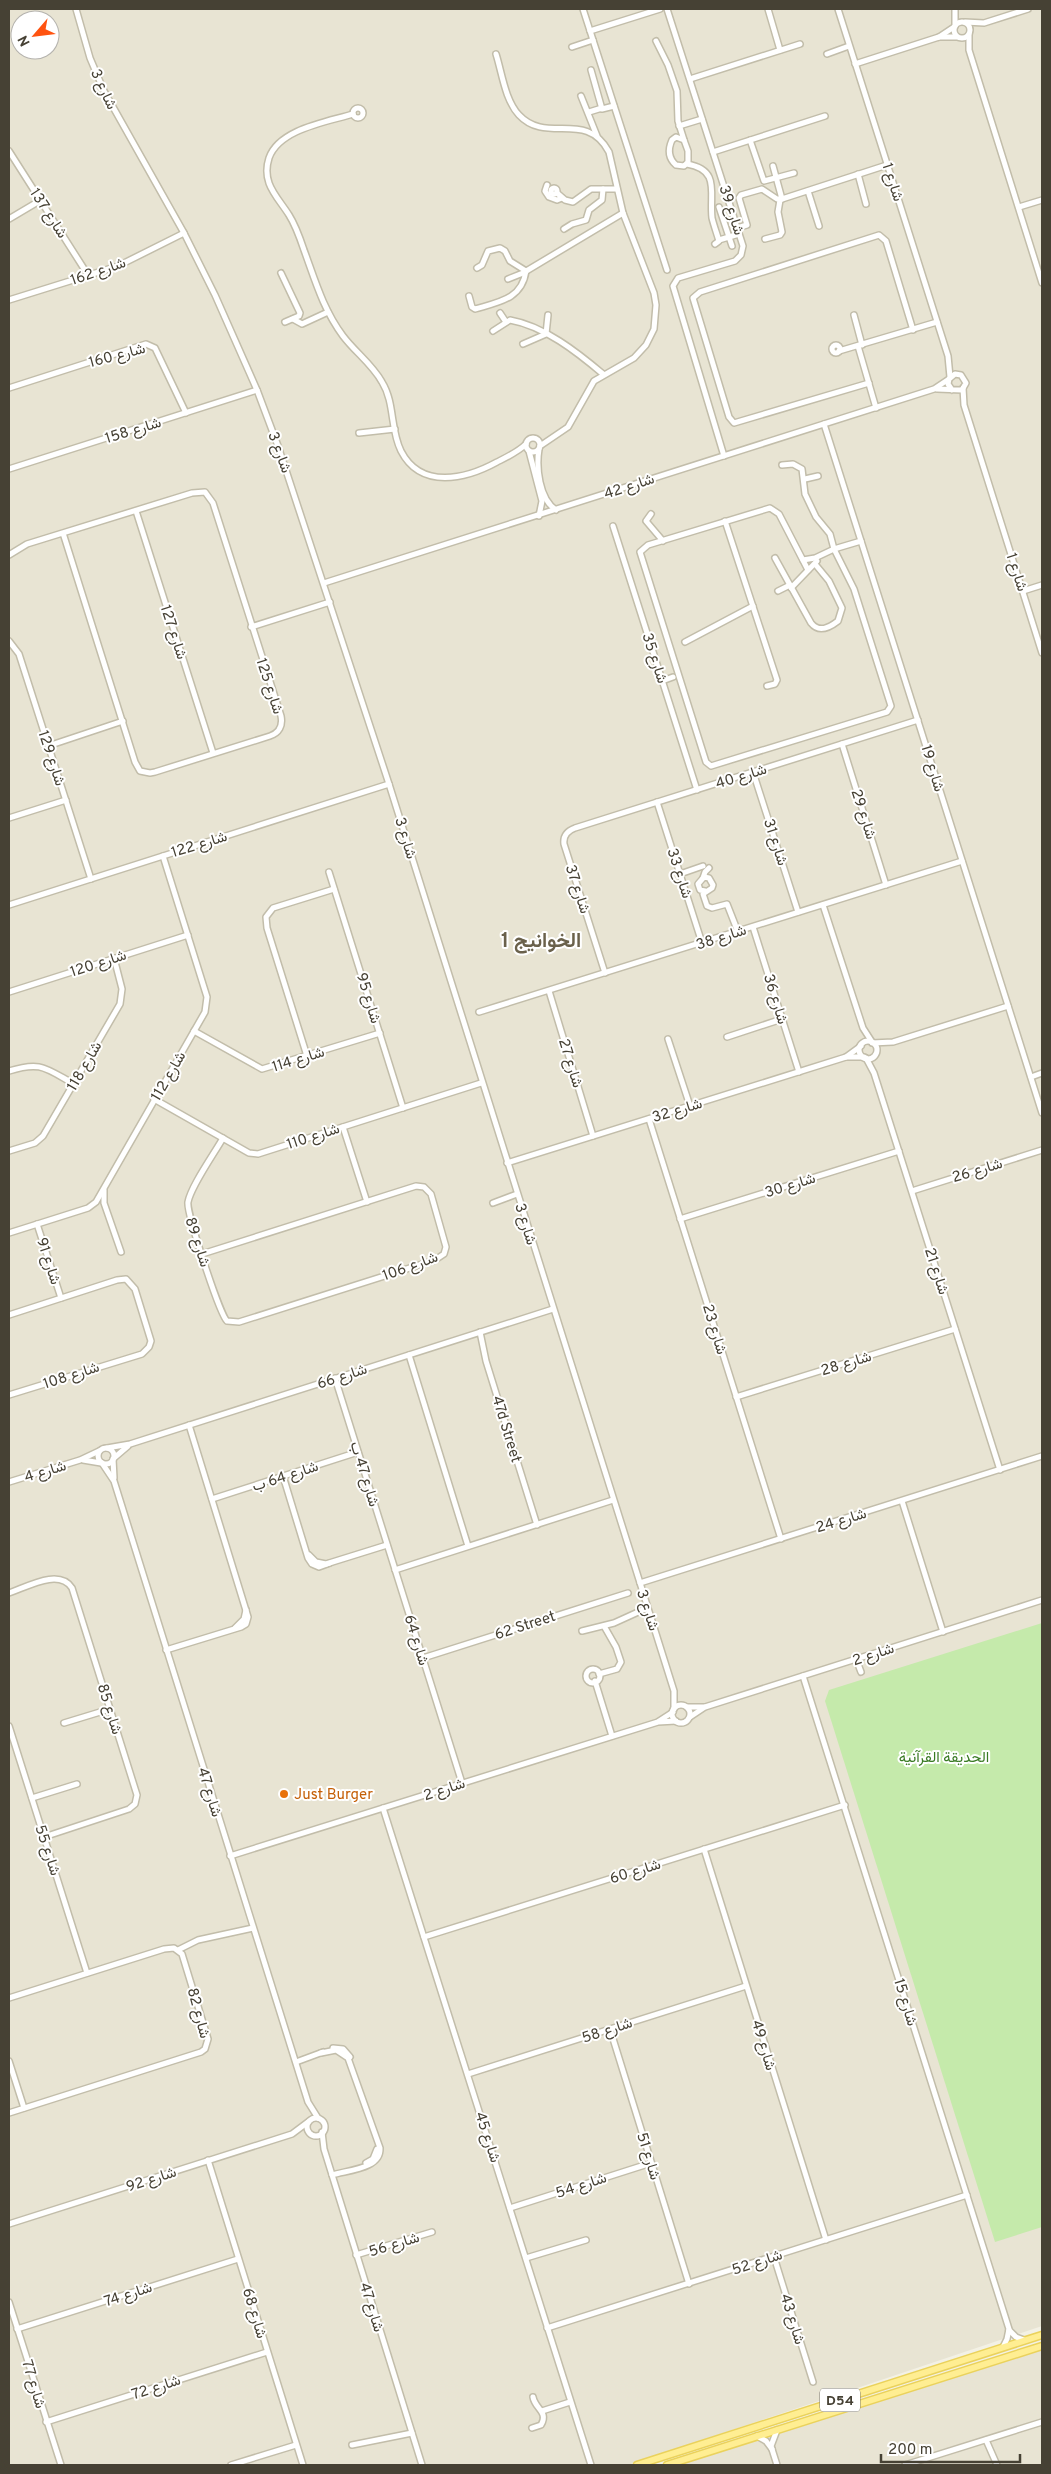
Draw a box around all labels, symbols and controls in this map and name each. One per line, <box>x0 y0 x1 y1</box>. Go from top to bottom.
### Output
north arrow <box>10 10 60 60</box>
text: N <box>15 32 35 49</box>
street label: شارع 3 <box>85 66 120 113</box>
street label: شارع 1 <box>876 161 907 204</box>
street label: شارع 39 <box>714 183 748 238</box>
street label: شارع 137 <box>25 185 71 243</box>
street label: شارع 162 <box>68 254 129 291</box>
street label: شارع 160 <box>87 340 148 373</box>
street label: شارع 158 <box>103 414 164 449</box>
street label: شارع 3 <box>262 429 295 476</box>
street label: شارع 42 <box>602 470 657 505</box>
street label: شارع 1 <box>1000 551 1031 594</box>
street label: شارع 127 <box>155 603 190 662</box>
street label: شارع 35 <box>636 631 671 686</box>
street label: شارع 125 <box>251 656 287 717</box>
street label: شارع 129 <box>33 728 69 789</box>
street label: شارع 19 <box>915 743 948 794</box>
street label: شارع 40 <box>713 761 770 794</box>
street label: شارع 29 <box>846 787 880 842</box>
street label: شارع 3 <box>389 815 420 862</box>
street label: شارع 31 <box>758 817 791 869</box>
street label: شارع 122 <box>169 828 230 863</box>
street label: شارع 33 <box>662 846 696 901</box>
street label: شارع 37 <box>560 863 593 917</box>
street label: شارع 38 <box>694 921 749 955</box>
district label: الخوانيج 1 <box>501 929 581 955</box>
street label: شارع 120 <box>68 946 129 982</box>
street label: شارع 95 <box>351 971 384 1026</box>
street label: شارع 36 <box>758 972 791 1027</box>
street label: شارع 27 <box>553 1036 586 1091</box>
street label: شارع 118 <box>64 1038 107 1095</box>
street label: شارع 114 <box>270 1043 327 1077</box>
street label: شارع 112 <box>148 1048 191 1105</box>
street label: شارع 32 <box>650 1095 705 1128</box>
street label: شارع 110 <box>285 1120 342 1155</box>
street label: شارع 26 <box>950 1155 1005 1188</box>
street label: شارع 30 <box>763 1170 818 1203</box>
street label: شارع 3 <box>509 1201 540 1248</box>
street label: شارع 89 <box>180 1215 214 1270</box>
street label: شارع 91 <box>31 1236 64 1288</box>
street label: شارع 21 <box>919 1245 952 1298</box>
street label: شارع 106 <box>380 1249 441 1286</box>
street label: شارع 23 <box>697 1302 730 1357</box>
street label: شارع 28 <box>819 1348 874 1381</box>
street label: شارع 108 <box>41 1358 102 1394</box>
street label: شارع 66 <box>315 1360 370 1394</box>
street label: 47d Street <box>486 1394 525 1465</box>
street label: شارع 47 ب <box>345 1439 383 1510</box>
street label: شارع 4 <box>22 1457 69 1488</box>
street label: شارع 64 ب <box>250 1458 321 1497</box>
street label: شارع 24 <box>814 1505 869 1538</box>
street label: شارع 3 <box>631 1587 662 1634</box>
street label: 62 Street <box>493 1608 558 1645</box>
street label: شارع 64 <box>399 1613 432 1668</box>
street label: شارع 2 <box>850 1640 897 1671</box>
street label: شارع 85 <box>92 1682 125 1737</box>
park label: الحديقة القرآنية <box>899 1749 989 1768</box>
street label: شارع 47 <box>192 1765 225 1820</box>
street label: شارع 2 <box>421 1775 468 1806</box>
place label: Just Burger <box>294 1786 373 1805</box>
marker: Just Burger <box>278 1788 290 1800</box>
street label: شارع 55 <box>29 1823 64 1878</box>
street label: شارع 60 <box>608 1856 663 1889</box>
street label: شارع 15 <box>888 1976 921 2029</box>
street label: شارع 82 <box>182 1986 213 2041</box>
street label: شارع 58 <box>580 2014 635 2049</box>
street label: شارع 49 <box>746 2018 779 2073</box>
street label: شارع 45 <box>469 2110 504 2165</box>
street label: شارع 51 <box>631 2130 664 2183</box>
street label: شارع 92 <box>124 2163 179 2197</box>
street label: شارع 54 <box>553 2169 610 2204</box>
street label: شارع 56 <box>367 2229 422 2262</box>
street label: شارع 52 <box>730 2246 785 2281</box>
street label: شارع 74 <box>102 2279 155 2312</box>
street label: شارع 47 <box>354 2280 387 2335</box>
street label: شارع 68 <box>237 2286 270 2341</box>
street label: شارع 43 <box>775 2292 808 2347</box>
street label: شارع 77 <box>16 2358 49 2411</box>
street label: شارع 72 <box>130 2372 184 2405</box>
road number: D54 <box>820 2388 860 2412</box>
scale bar <box>881 2432 1020 2464</box>
text: 200 m <box>888 2441 933 2460</box>

